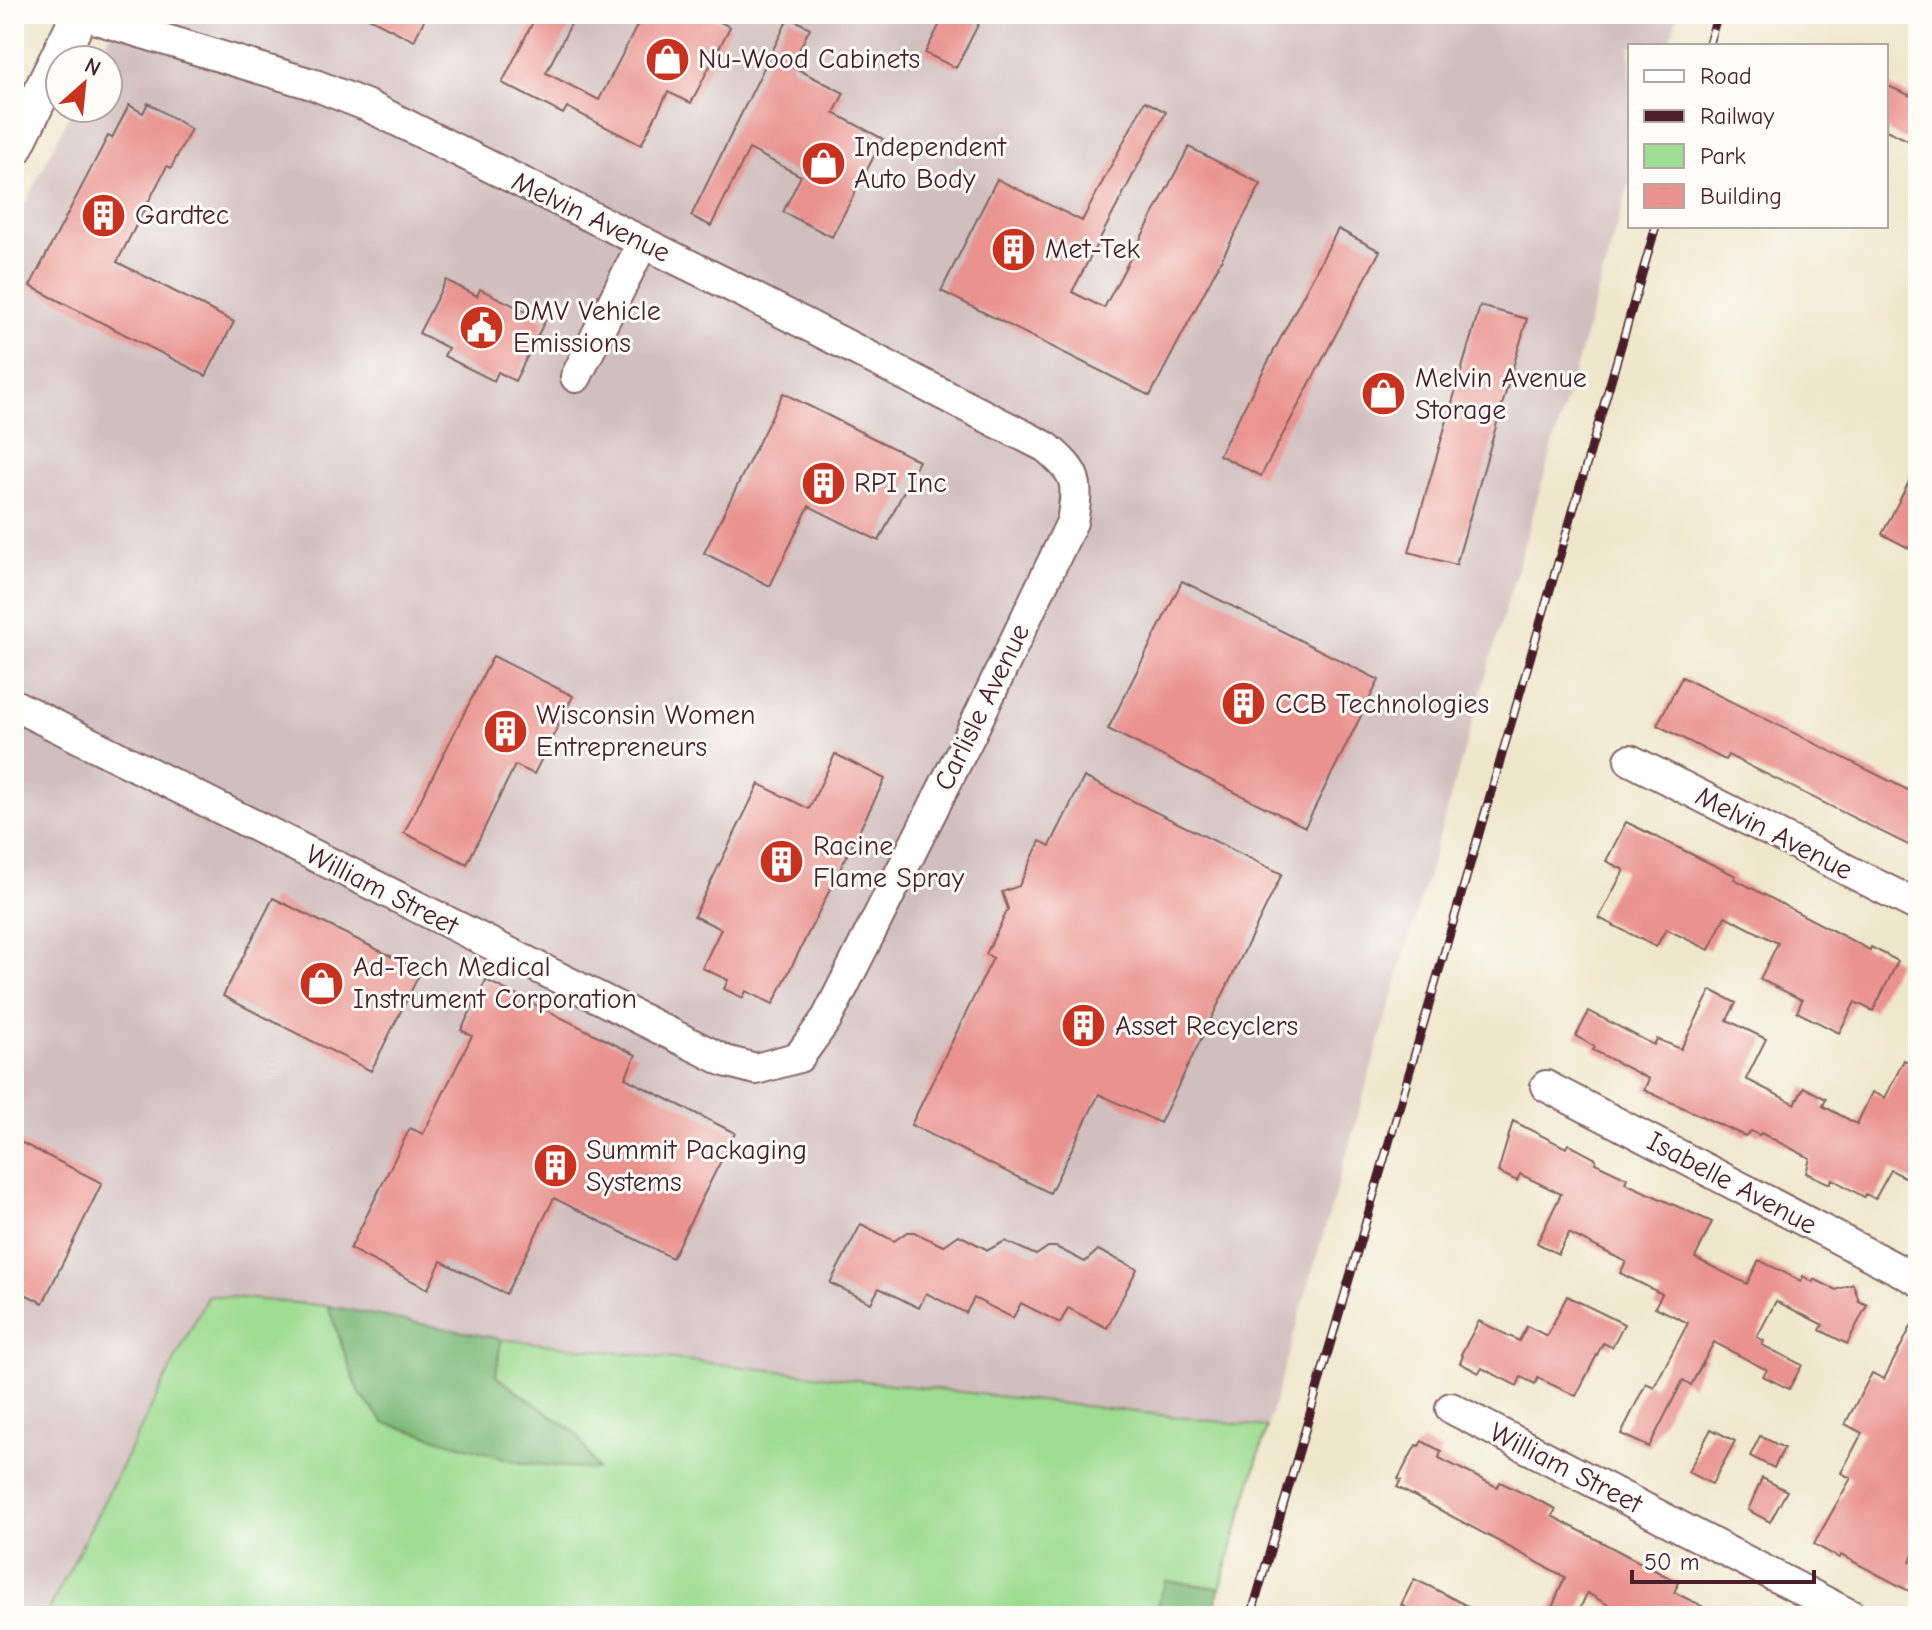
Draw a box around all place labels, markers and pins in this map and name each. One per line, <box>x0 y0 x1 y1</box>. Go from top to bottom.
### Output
shop icon: Nu-Wood Cabinets <box>643 35 691 83</box>
place label: Nu-Wood Cabinets <box>698 43 920 75</box>
place label: Independent Auto Body <box>854 131 1007 195</box>
shop icon: Independent Auto Body <box>799 139 847 187</box>
building icon: Gardtec <box>80 191 128 239</box>
place label: Gardtec <box>135 199 229 231</box>
building icon: Met-Tek <box>990 225 1038 273</box>
place label: Met-Tek <box>1045 233 1140 265</box>
place label: DMV Vehicle Emissions <box>513 295 661 359</box>
public building icon: DMV Vehicle Emissions <box>458 303 506 351</box>
place label: Melvin Avenue Storage <box>1415 362 1587 426</box>
shop icon: Melvin Avenue Storage <box>1360 370 1408 418</box>
building icon: RPI Inc <box>799 459 847 507</box>
place label: RPI Inc <box>854 467 947 499</box>
building icon: CCB Technologies <box>1220 680 1268 728</box>
place label: CCB Technologies <box>1275 688 1489 720</box>
place label: Wisconsin Women Entrepreneurs <box>536 699 755 763</box>
building icon: Wisconsin Women Entrepreneurs <box>481 707 529 755</box>
place label: Racine Flame Spray <box>813 830 965 894</box>
building icon: Racine Flame Spray <box>758 838 806 886</box>
place label: Ad-Tech Medical Instrument Corporation <box>353 951 637 1015</box>
shop icon: Ad-Tech Medical Instrument Corporation <box>298 959 346 1007</box>
building icon: Asset Recyclers <box>1060 1002 1108 1050</box>
place label: Asset Recyclers <box>1115 1010 1298 1042</box>
place label: Summit Packaging Systems <box>586 1134 807 1198</box>
building icon: Summit Packaging Systems <box>531 1142 579 1190</box>

